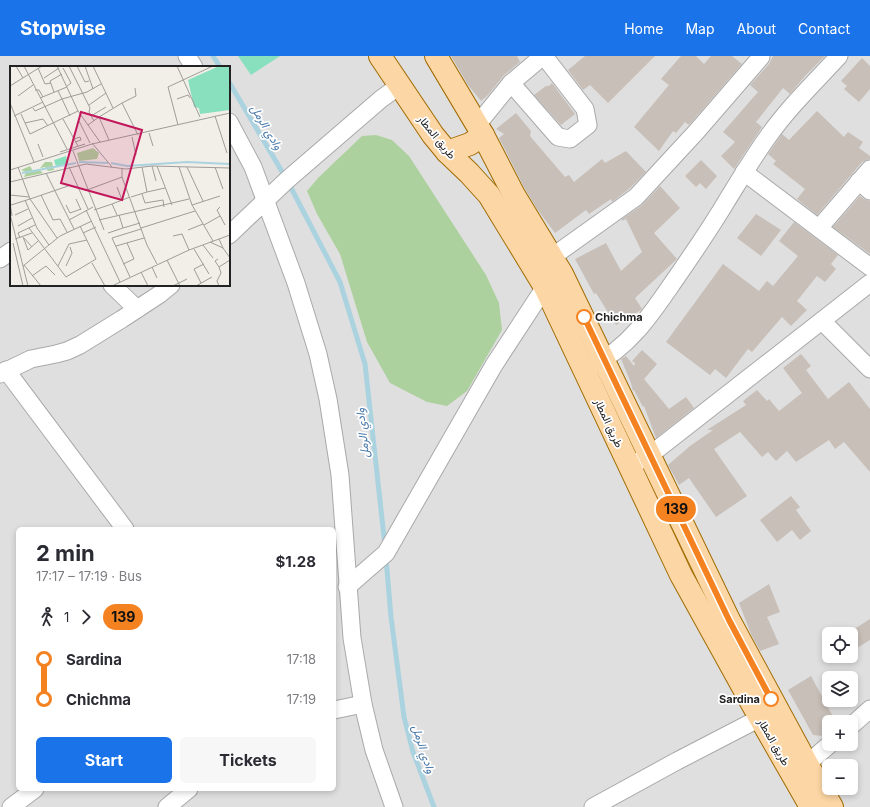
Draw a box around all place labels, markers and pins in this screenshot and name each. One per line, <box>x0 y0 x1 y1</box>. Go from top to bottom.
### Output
marker: Chichma <box>576 309 592 325</box>
place label: Chichma <box>595 310 643 324</box>
marker: Sardina <box>763 691 779 707</box>
place label: Sardina <box>719 692 760 706</box>

